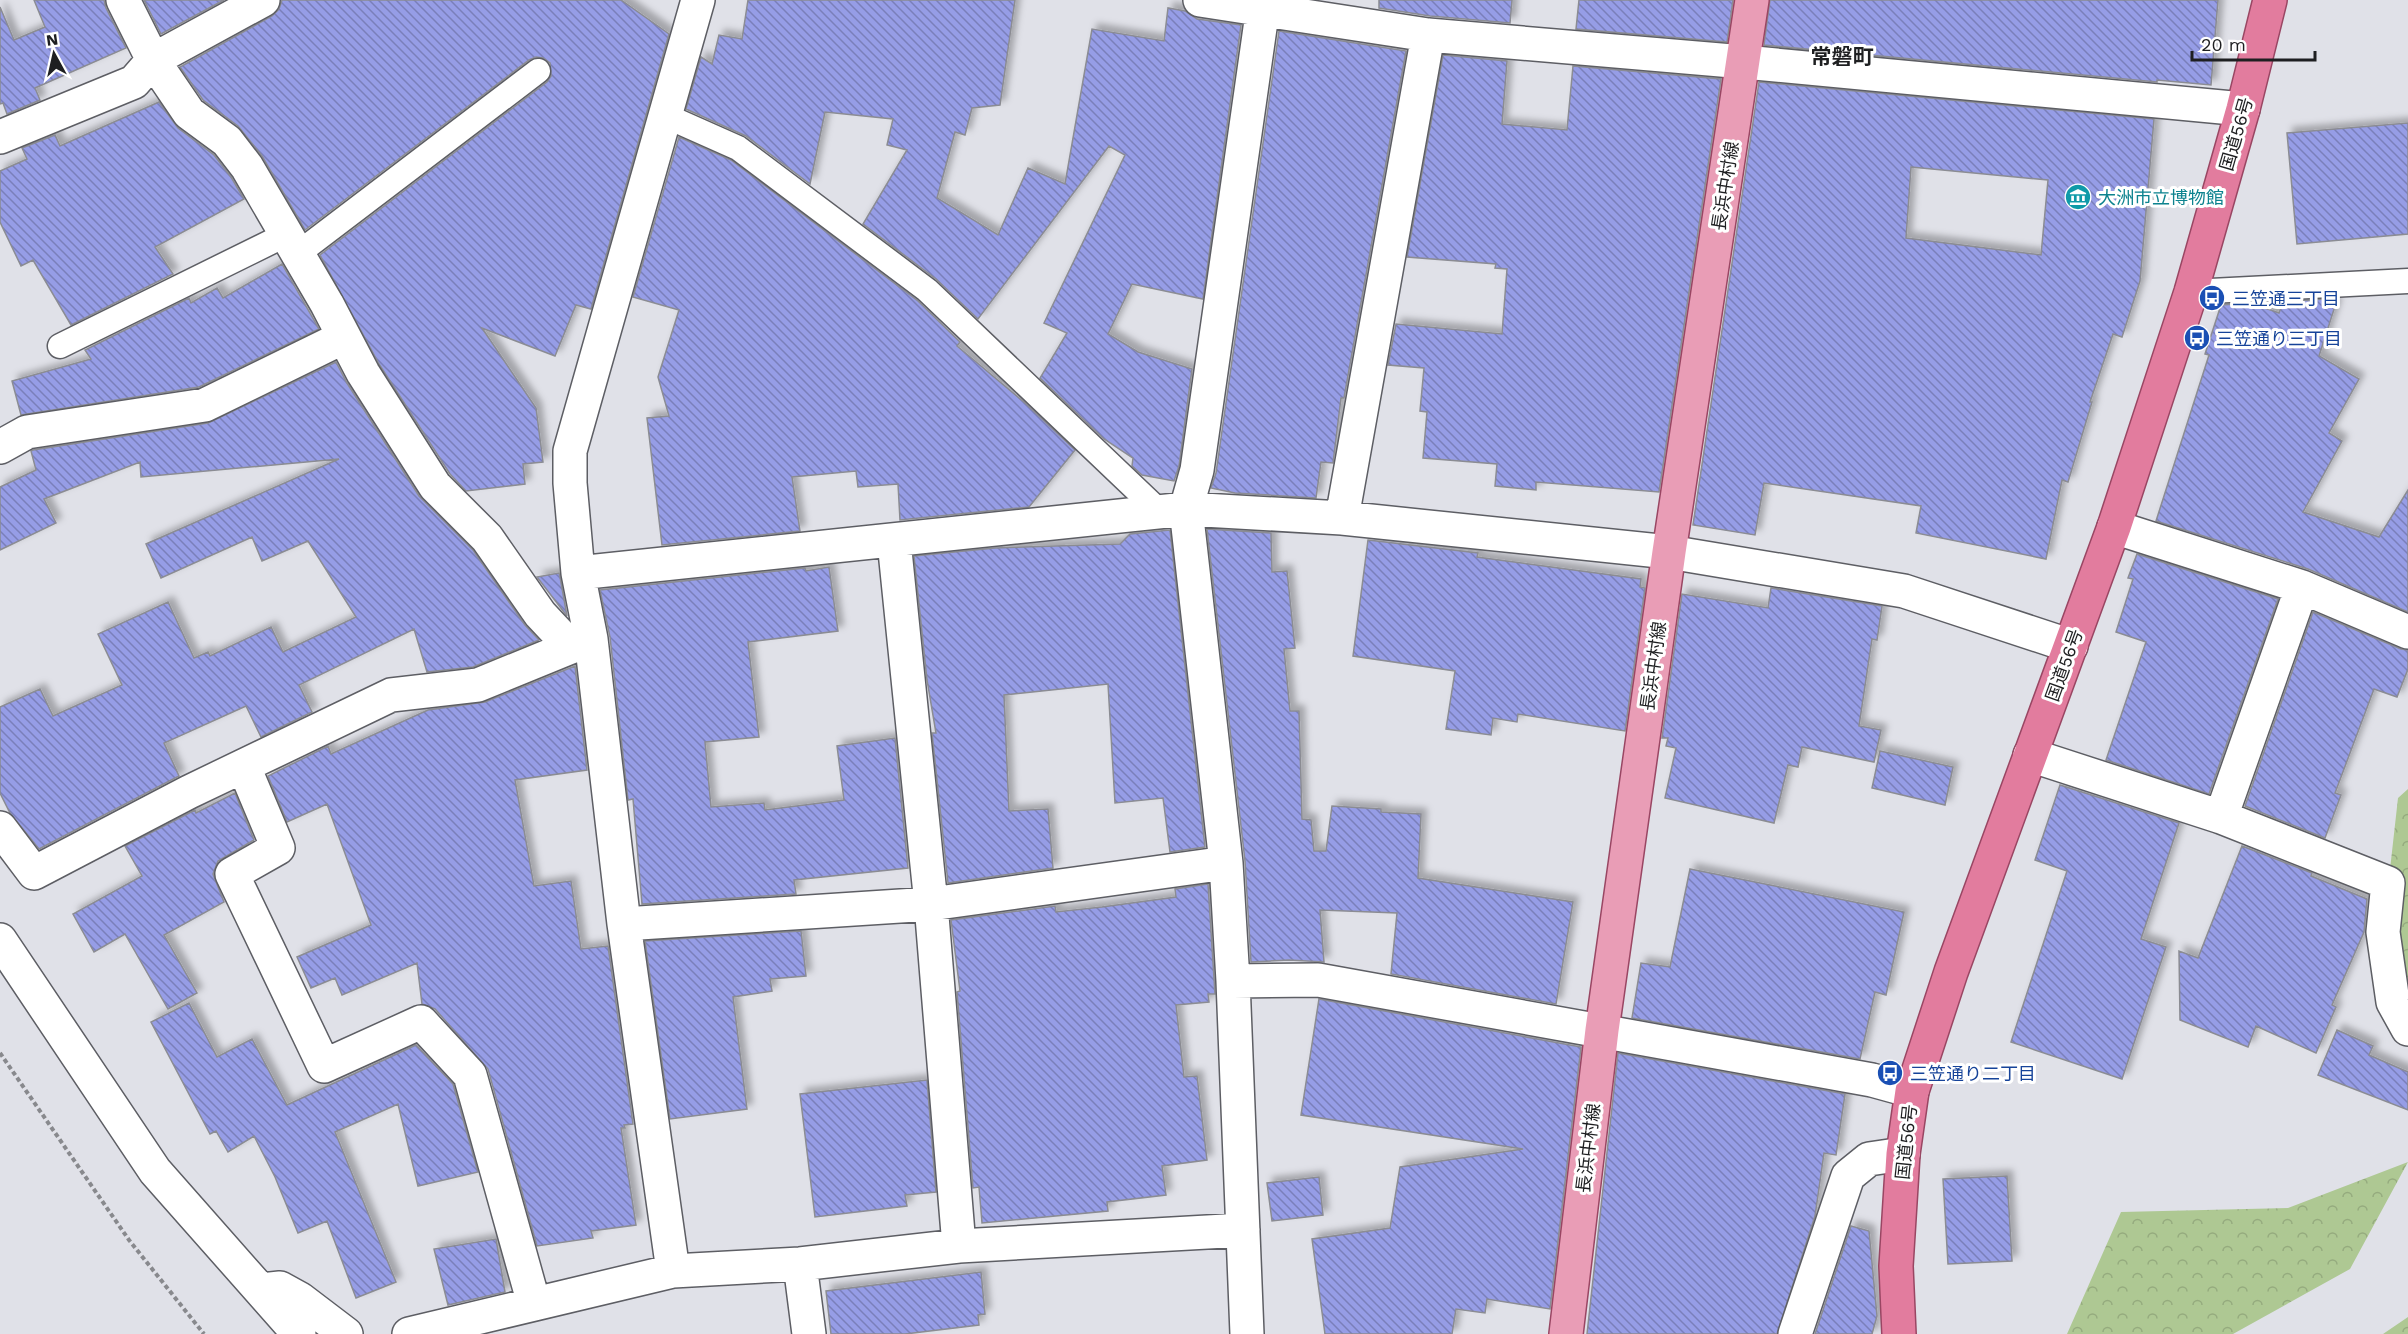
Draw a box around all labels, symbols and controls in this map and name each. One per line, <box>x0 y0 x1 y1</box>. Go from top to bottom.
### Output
north arrow <box>24 24 84 84</box>
scale bar <box>2192 24 2315 62</box>
text: N <box>45 29 59 50</box>
text: 20 m <box>2201 34 2246 55</box>
district label: 常磐町 <box>1811 44 1874 69</box>
street label: 国道56号 <box>2216 95 2256 173</box>
street label: 長浜中村線 <box>1708 140 1742 232</box>
museum icon: 大洲市立博物館 <box>2063 182 2093 212</box>
place label: 大洲市立博物館 <box>2098 187 2224 208</box>
bus stop icon: 三笠通三丁目 <box>2197 283 2227 313</box>
place label: 三笠通三丁目 <box>2232 288 2340 309</box>
bus stop icon: 三笠通り三丁目 <box>2182 323 2212 353</box>
place label: 三笠通り三丁目 <box>2216 328 2342 349</box>
street label: 長浜中村線 <box>1636 620 1670 712</box>
street label: 国道56号 <box>2041 626 2087 704</box>
bus stop icon: 三笠通り二丁目 <box>1875 1058 1905 1088</box>
place label: 三笠通り二丁目 <box>1910 1063 2036 1084</box>
street label: 長浜中村線 <box>1572 1102 1604 1194</box>
street label: 国道56号 <box>1892 1103 1920 1181</box>

